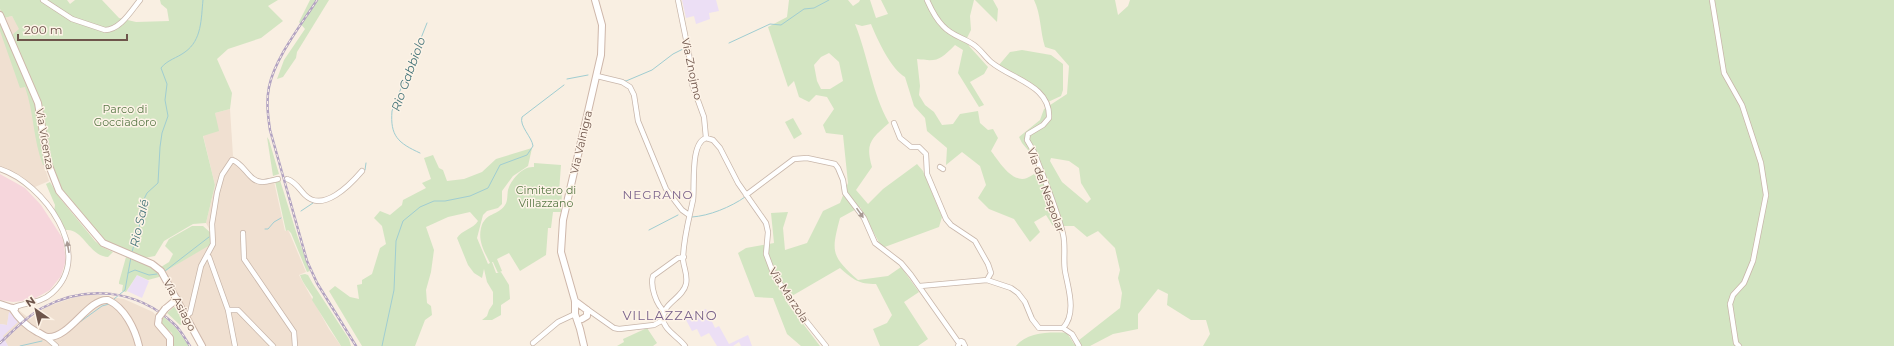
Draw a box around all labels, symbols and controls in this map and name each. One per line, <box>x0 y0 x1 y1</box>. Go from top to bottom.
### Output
scale bar <box>18 16 127 42</box>
text: 200 m <box>24 22 63 37</box>
water label: Rio Gabbiolo <box>388 34 429 113</box>
street label: Via Znojmo <box>679 37 705 101</box>
park label: Parco di Gocciadoro <box>94 102 156 129</box>
street label: Via Vicenza <box>33 107 57 171</box>
street label: Via Valnigra <box>567 109 595 175</box>
street label: Via del Nespolar <box>1024 146 1068 234</box>
park label: Cimitero di Villazzano <box>516 183 576 210</box>
district label: NEGRANO <box>622 187 694 202</box>
water label: Rio Salé <box>126 198 152 248</box>
one-way arrow <box>856 208 864 218</box>
one-way arrow <box>65 241 71 253</box>
street label: Via Marzola <box>766 265 812 325</box>
street label: Via Asiago <box>160 277 200 333</box>
north arrow <box>16 290 56 330</box>
text: N <box>23 293 38 310</box>
district label: VILLAZZANO <box>622 307 718 323</box>

